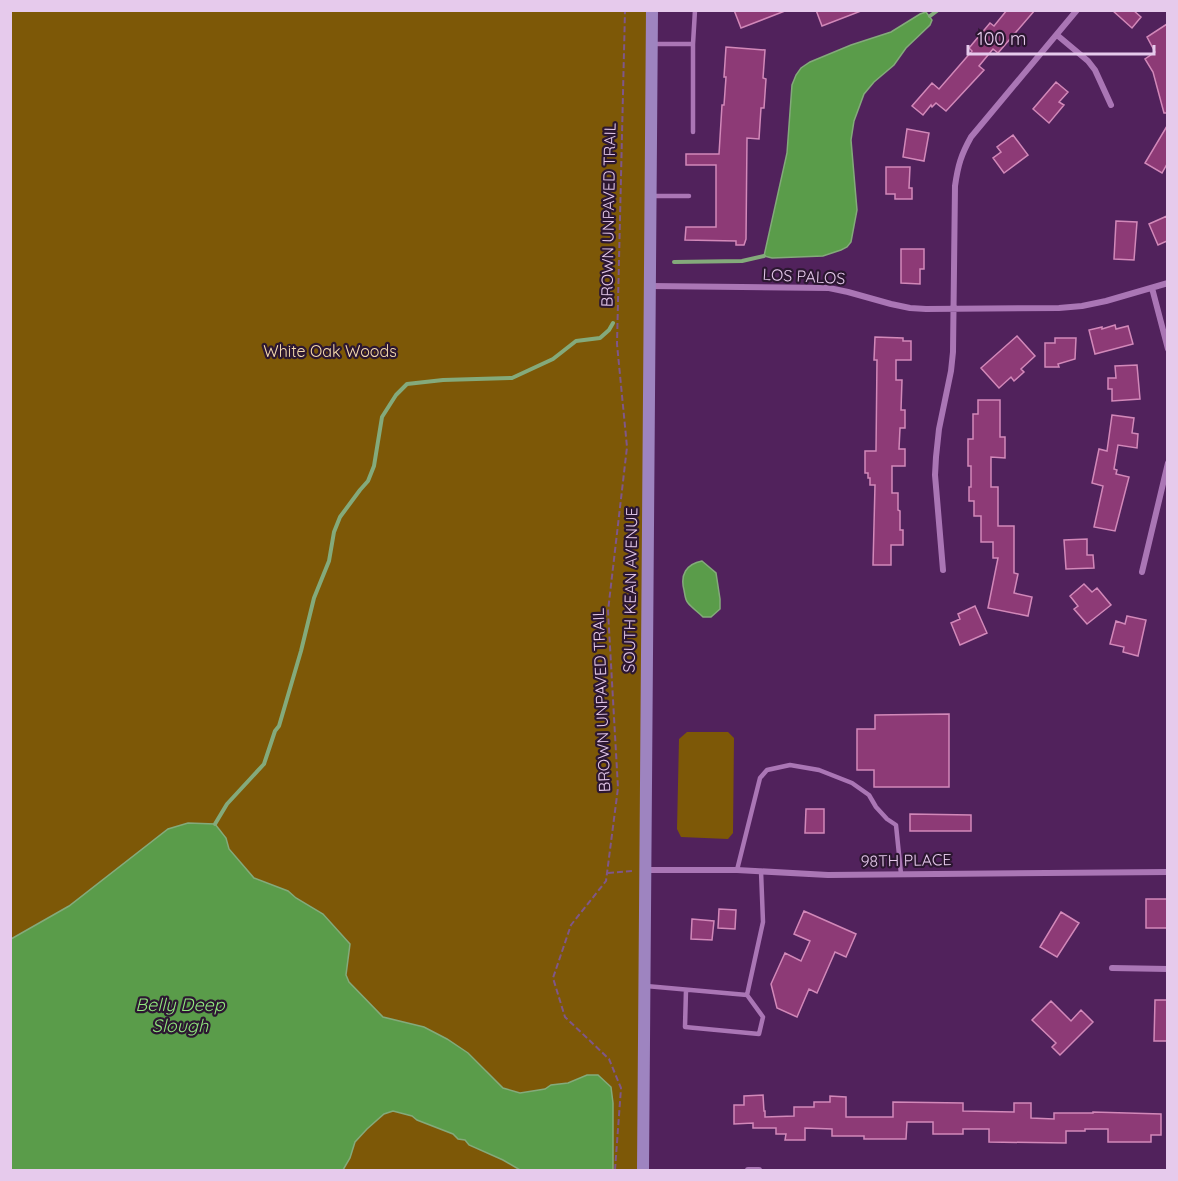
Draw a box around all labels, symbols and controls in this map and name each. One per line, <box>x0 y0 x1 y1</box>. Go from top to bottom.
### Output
scale bar <box>968 18 1154 56</box>
text: 100 m <box>977 27 1026 50</box>
street label: BROWN UNPAVED TRAIL <box>596 122 620 307</box>
street label: LOS PALOS <box>762 264 846 288</box>
park label: White Oak Woods <box>263 341 397 361</box>
street label: SOUTH KEAN AVENUE <box>619 507 641 673</box>
street label: BROWN UNPAVED TRAIL <box>588 607 614 792</box>
street label: 98TH PLACE <box>860 849 952 871</box>
water label: Belly Deep Slough <box>135 993 226 1037</box>

